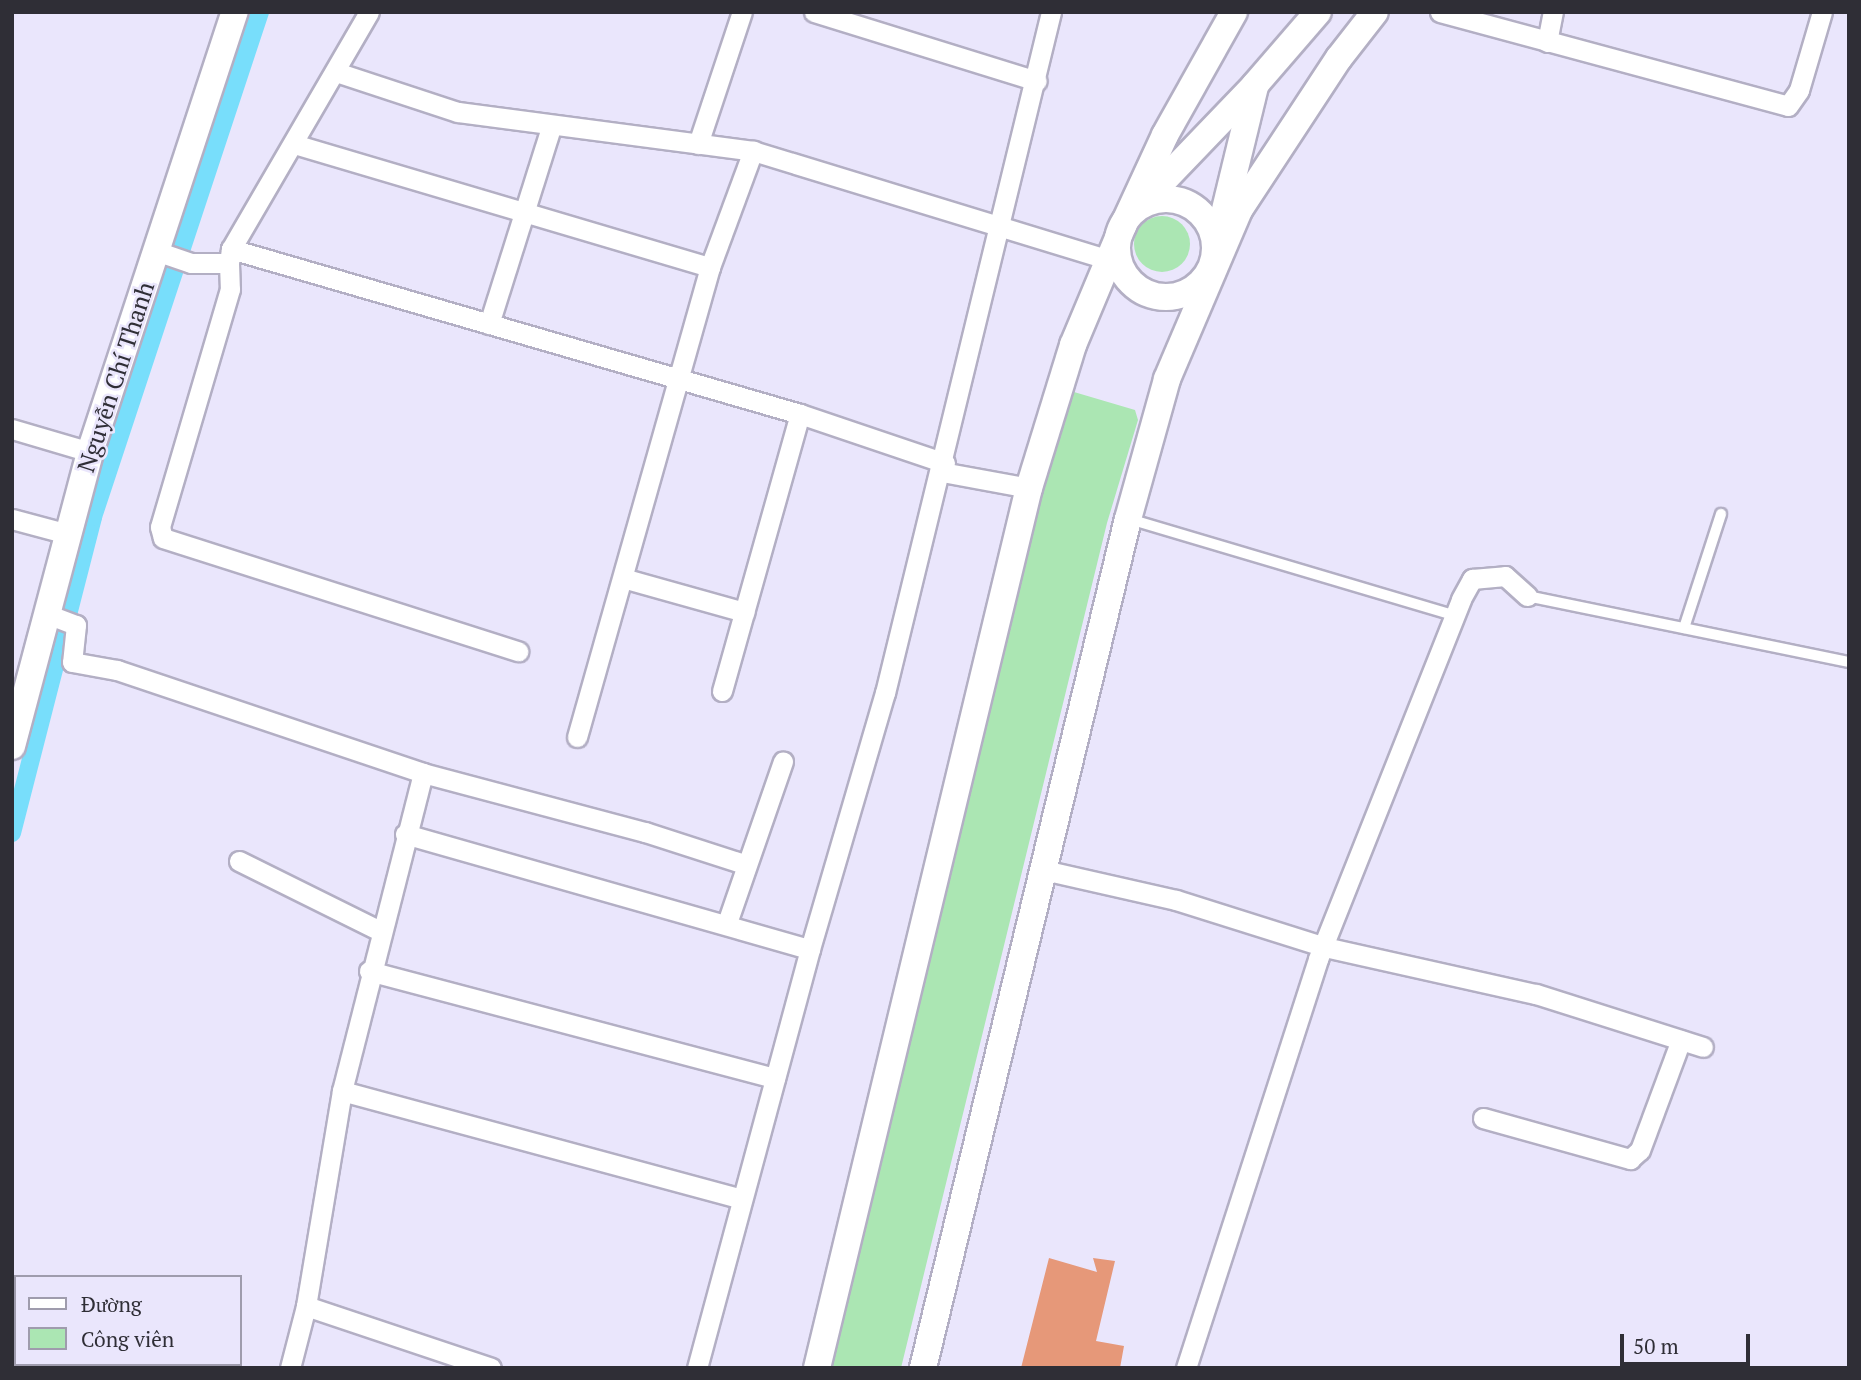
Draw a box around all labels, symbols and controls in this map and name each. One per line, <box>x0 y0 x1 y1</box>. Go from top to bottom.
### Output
street label: Nguyễn Chí Thanh <box>72 278 160 476</box>
legend <box>14 1275 242 1366</box>
text: Đường <box>81 1290 142 1318</box>
scale bar <box>1623 1320 1752 1364</box>
text: Công viên <box>81 1325 174 1353</box>
text: 50 m <box>1633 1332 1679 1360</box>

